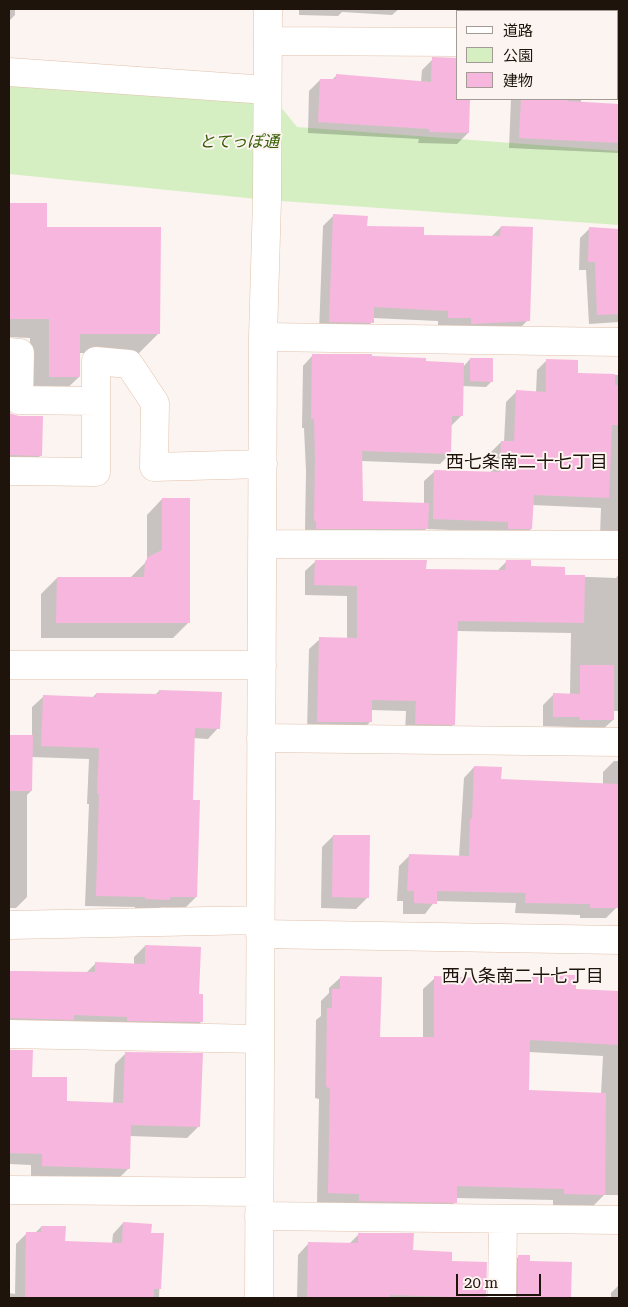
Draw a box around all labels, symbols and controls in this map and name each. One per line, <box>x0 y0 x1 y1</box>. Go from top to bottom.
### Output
legend <box>456 10 618 100</box>
text: 道路 <box>503 22 533 40</box>
text: 公園 <box>503 47 533 65</box>
text: 建物 <box>503 72 533 90</box>
park label: とてっぽ通 <box>199 132 279 152</box>
district label: 西七条南二十七丁目 <box>446 452 608 474</box>
district label: 西八条南二十七丁目 <box>442 966 604 988</box>
scale bar <box>458 1264 543 1296</box>
text: 20 m <box>464 1274 498 1292</box>

